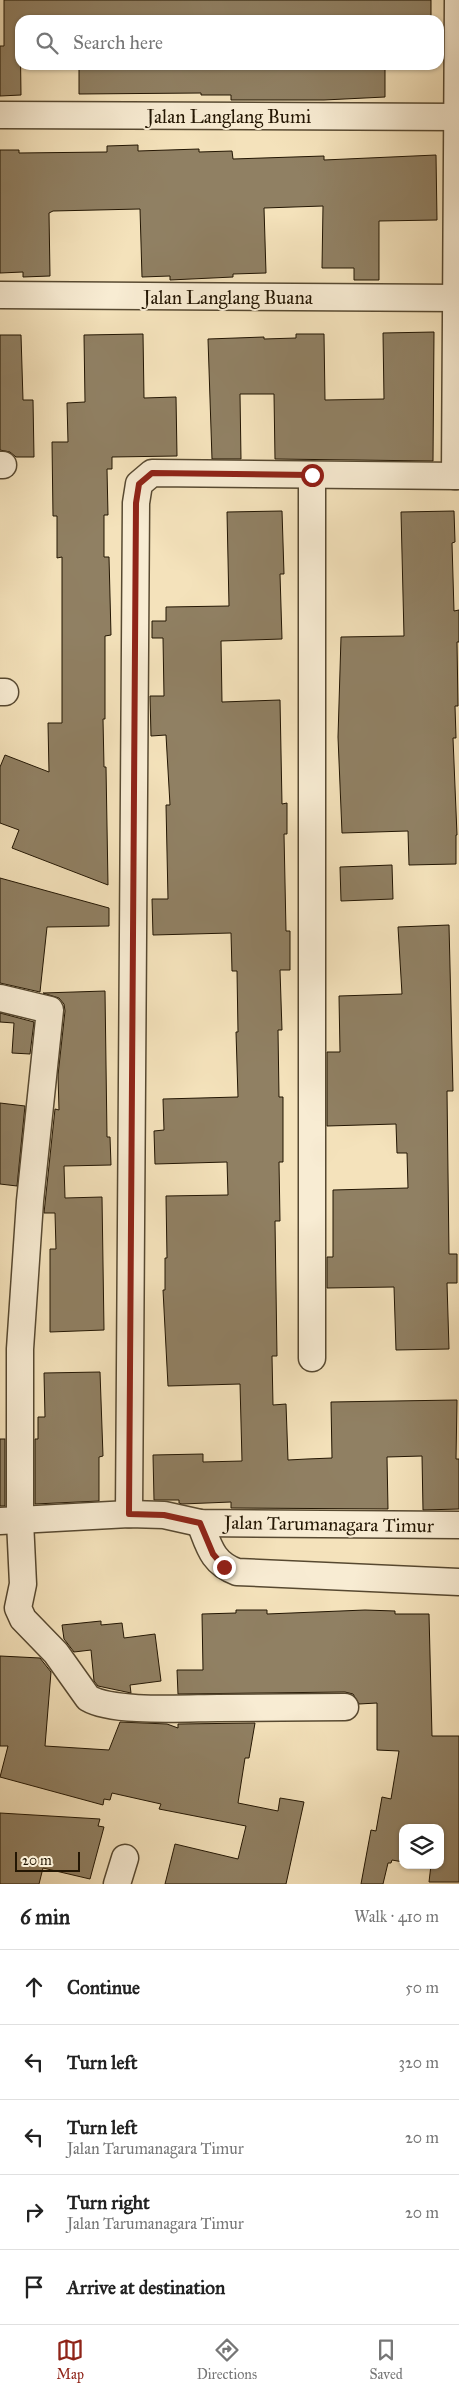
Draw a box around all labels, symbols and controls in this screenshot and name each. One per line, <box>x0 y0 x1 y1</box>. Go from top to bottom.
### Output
search box <box>15 15 444 70</box>
icon: search <box>33 29 61 57</box>
text: Search here <box>73 31 163 54</box>
street label: Jalan Langlang Bumi <box>145 105 311 129</box>
street label: Jalan Langlang Buana <box>141 286 314 310</box>
route start <box>301 464 324 487</box>
street label: Jalan Tarumanagara Timur <box>222 1511 435 1538</box>
route end <box>213 1556 236 1579</box>
map controls <box>399 1824 444 1869</box>
button: layers <box>399 1824 444 1869</box>
scale bar <box>15 1849 80 1872</box>
text: 20 m <box>22 1852 52 1869</box>
text: 6 min <box>20 1904 70 1930</box>
text: Walk · 410 m <box>354 1907 439 1926</box>
icon: ahead <box>20 1973 48 2001</box>
text: Continue <box>67 1976 140 1999</box>
text: 50 m <box>405 1978 439 1997</box>
icon: left <box>20 2048 48 2076</box>
text: Turn left <box>67 2051 137 2074</box>
text: 320 m <box>399 2053 439 2072</box>
text: Turn left <box>67 2116 137 2139</box>
icon: left <box>20 2123 48 2151</box>
text: 20 m <box>405 2128 439 2147</box>
text: Jalan Tarumanagara Timur <box>67 2139 244 2158</box>
text: Turn right <box>67 2191 150 2214</box>
icon: right <box>20 2198 48 2226</box>
text: 20 m <box>405 2203 439 2222</box>
text: Jalan Tarumanagara Timur <box>67 2214 244 2233</box>
icon: arrive <box>20 2273 48 2301</box>
text: Arrive at destination <box>67 2276 225 2299</box>
tab: Map <box>56 2336 84 2383</box>
tab: Directions <box>197 2336 257 2383</box>
tab: Saved <box>370 2336 403 2383</box>

